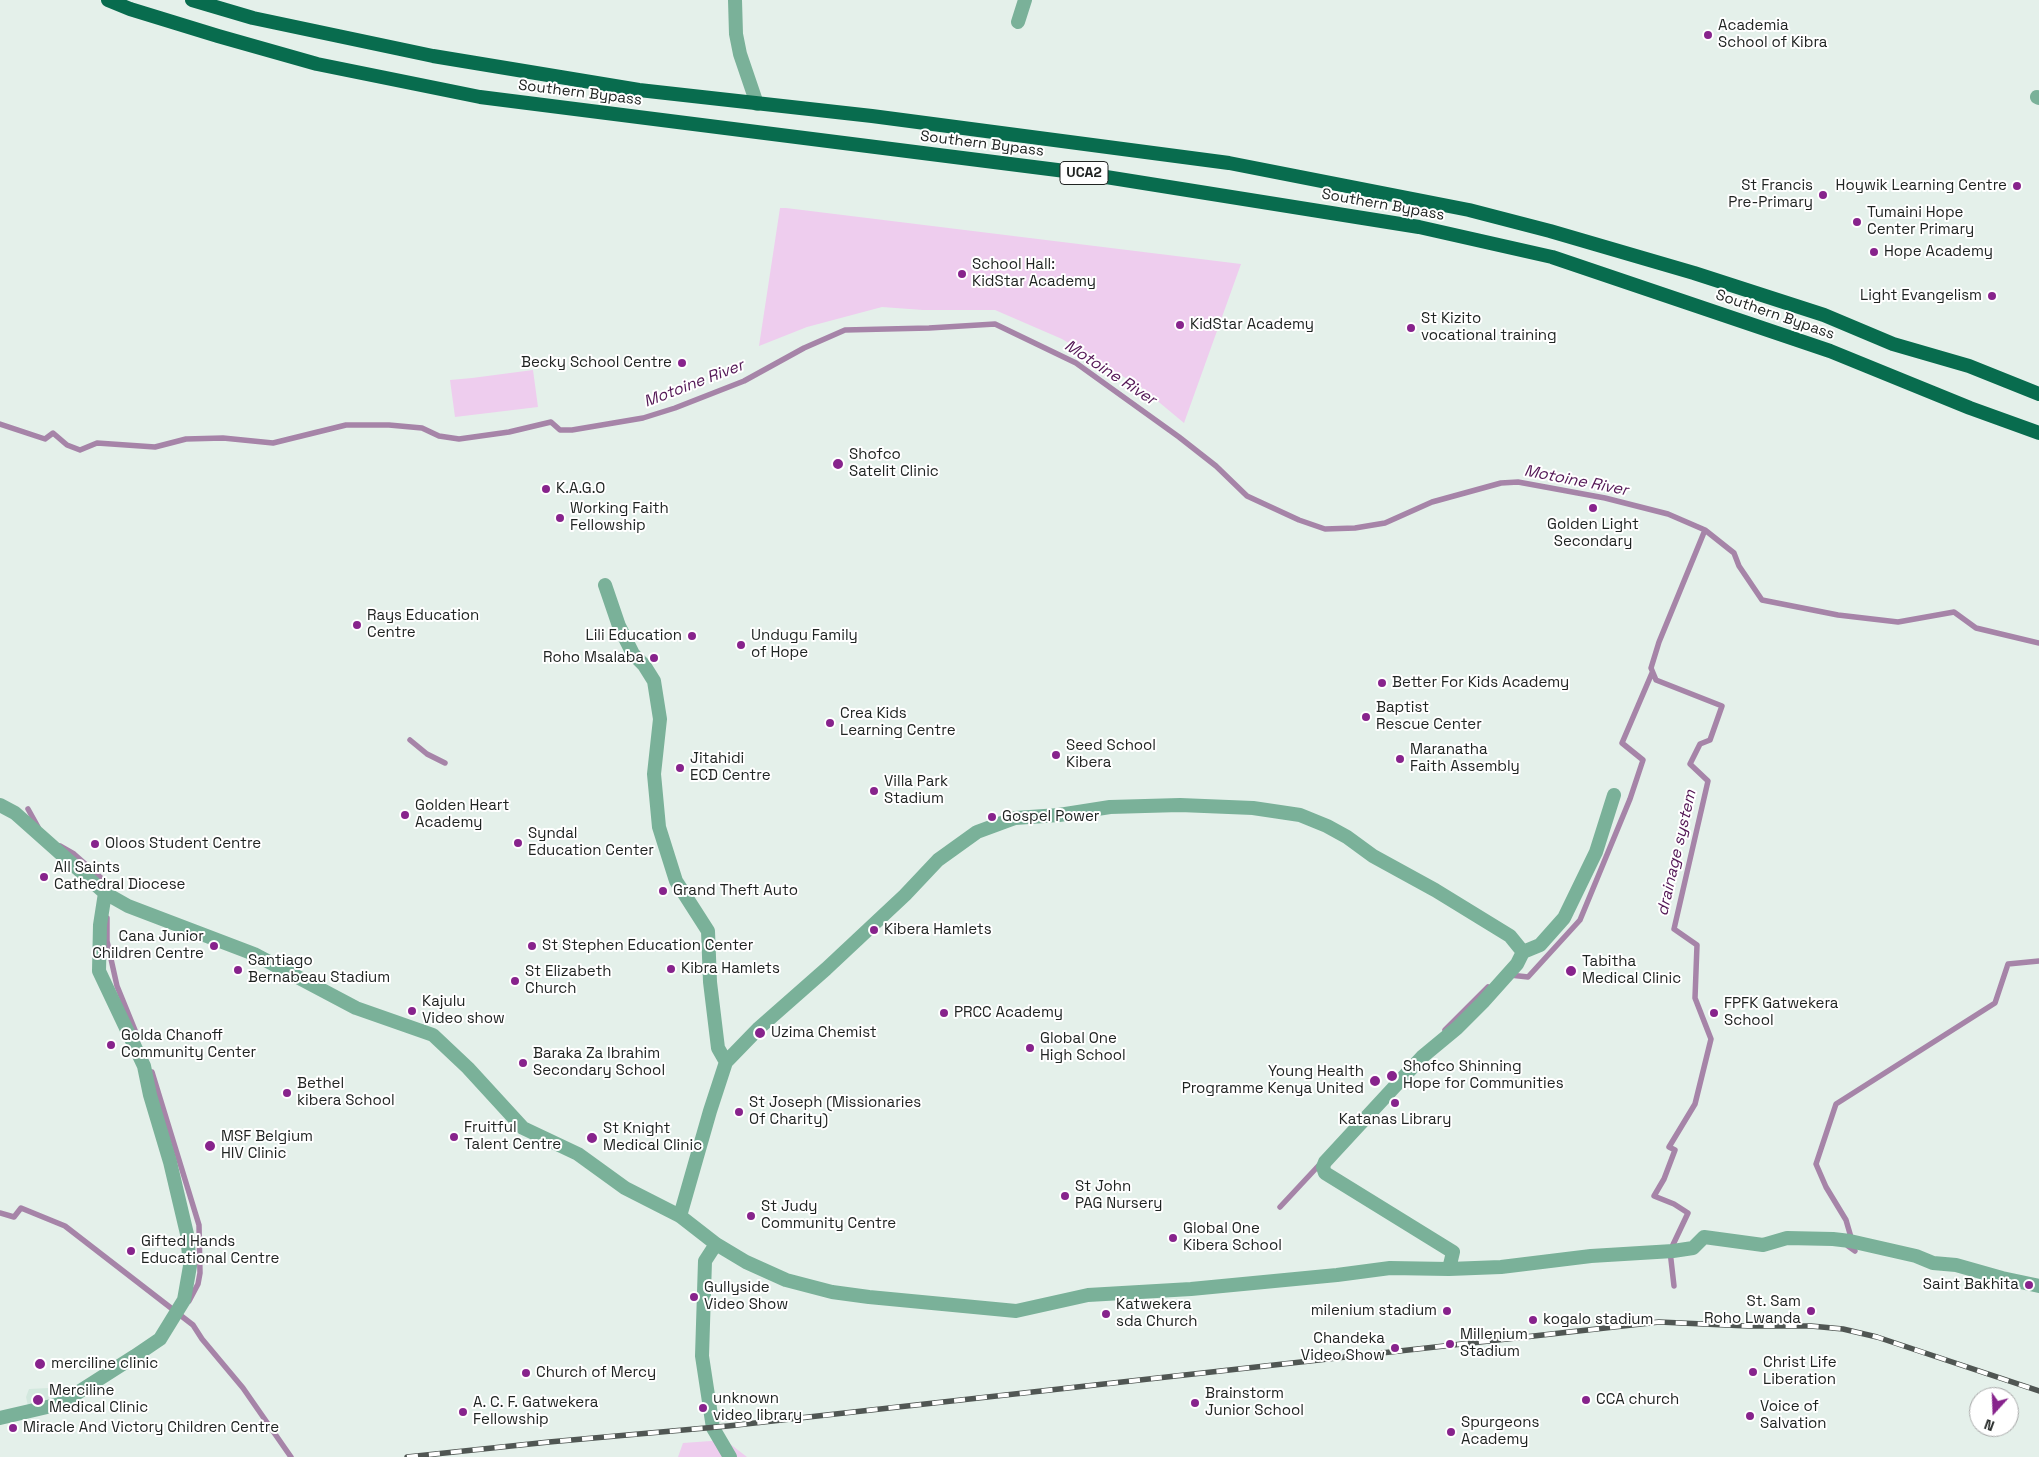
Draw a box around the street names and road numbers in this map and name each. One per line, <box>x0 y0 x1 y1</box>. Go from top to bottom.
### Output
street label: Southern Bypass <box>517 76 643 110</box>
street label: Southern Bypass <box>919 127 1045 161</box>
road number: UCA2 <box>1060 162 1108 184</box>
street label: Southern Bypass <box>1320 185 1446 225</box>
street label: Southern Bypass <box>1713 286 1837 344</box>

